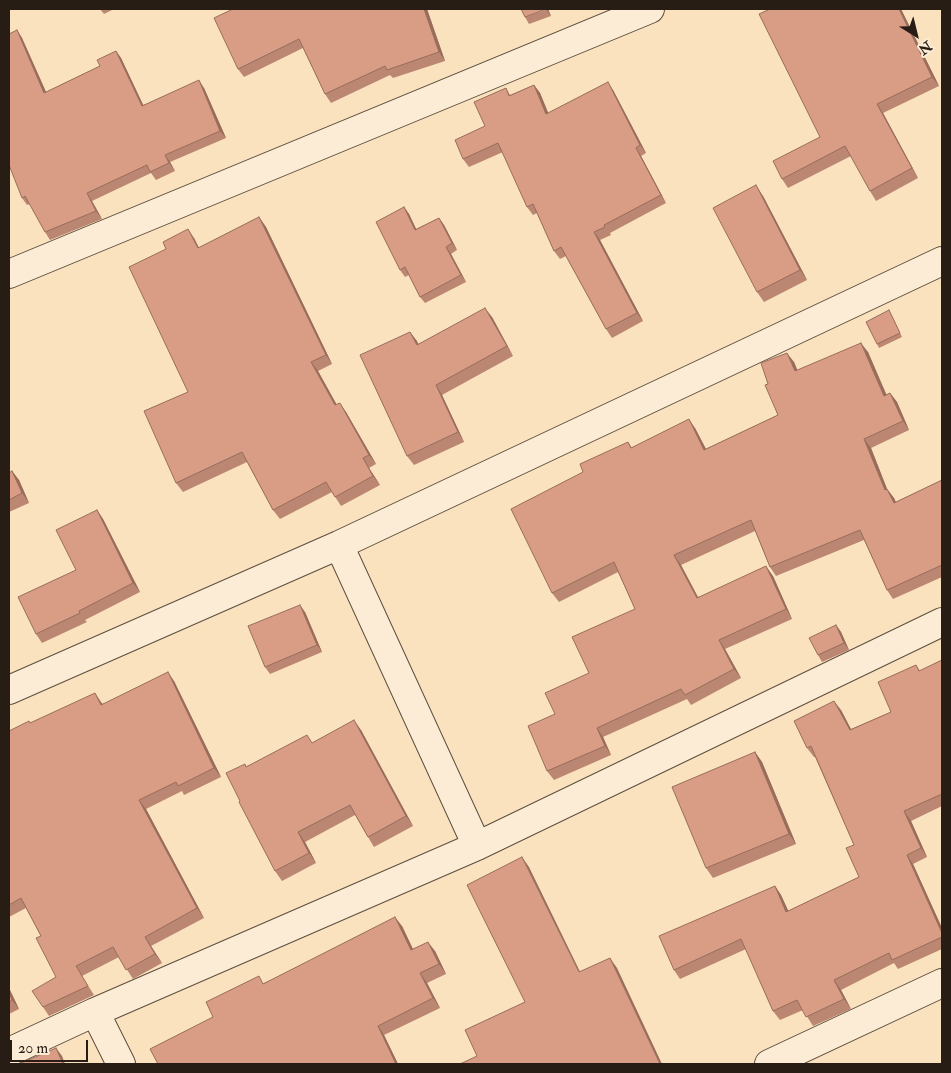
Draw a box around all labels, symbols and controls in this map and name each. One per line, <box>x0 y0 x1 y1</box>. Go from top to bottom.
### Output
north arrow <box>891 10 941 60</box>
text: N <box>915 37 935 58</box>
scale bar <box>12 1030 90 1062</box>
text: 20 m <box>18 1039 48 1058</box>

